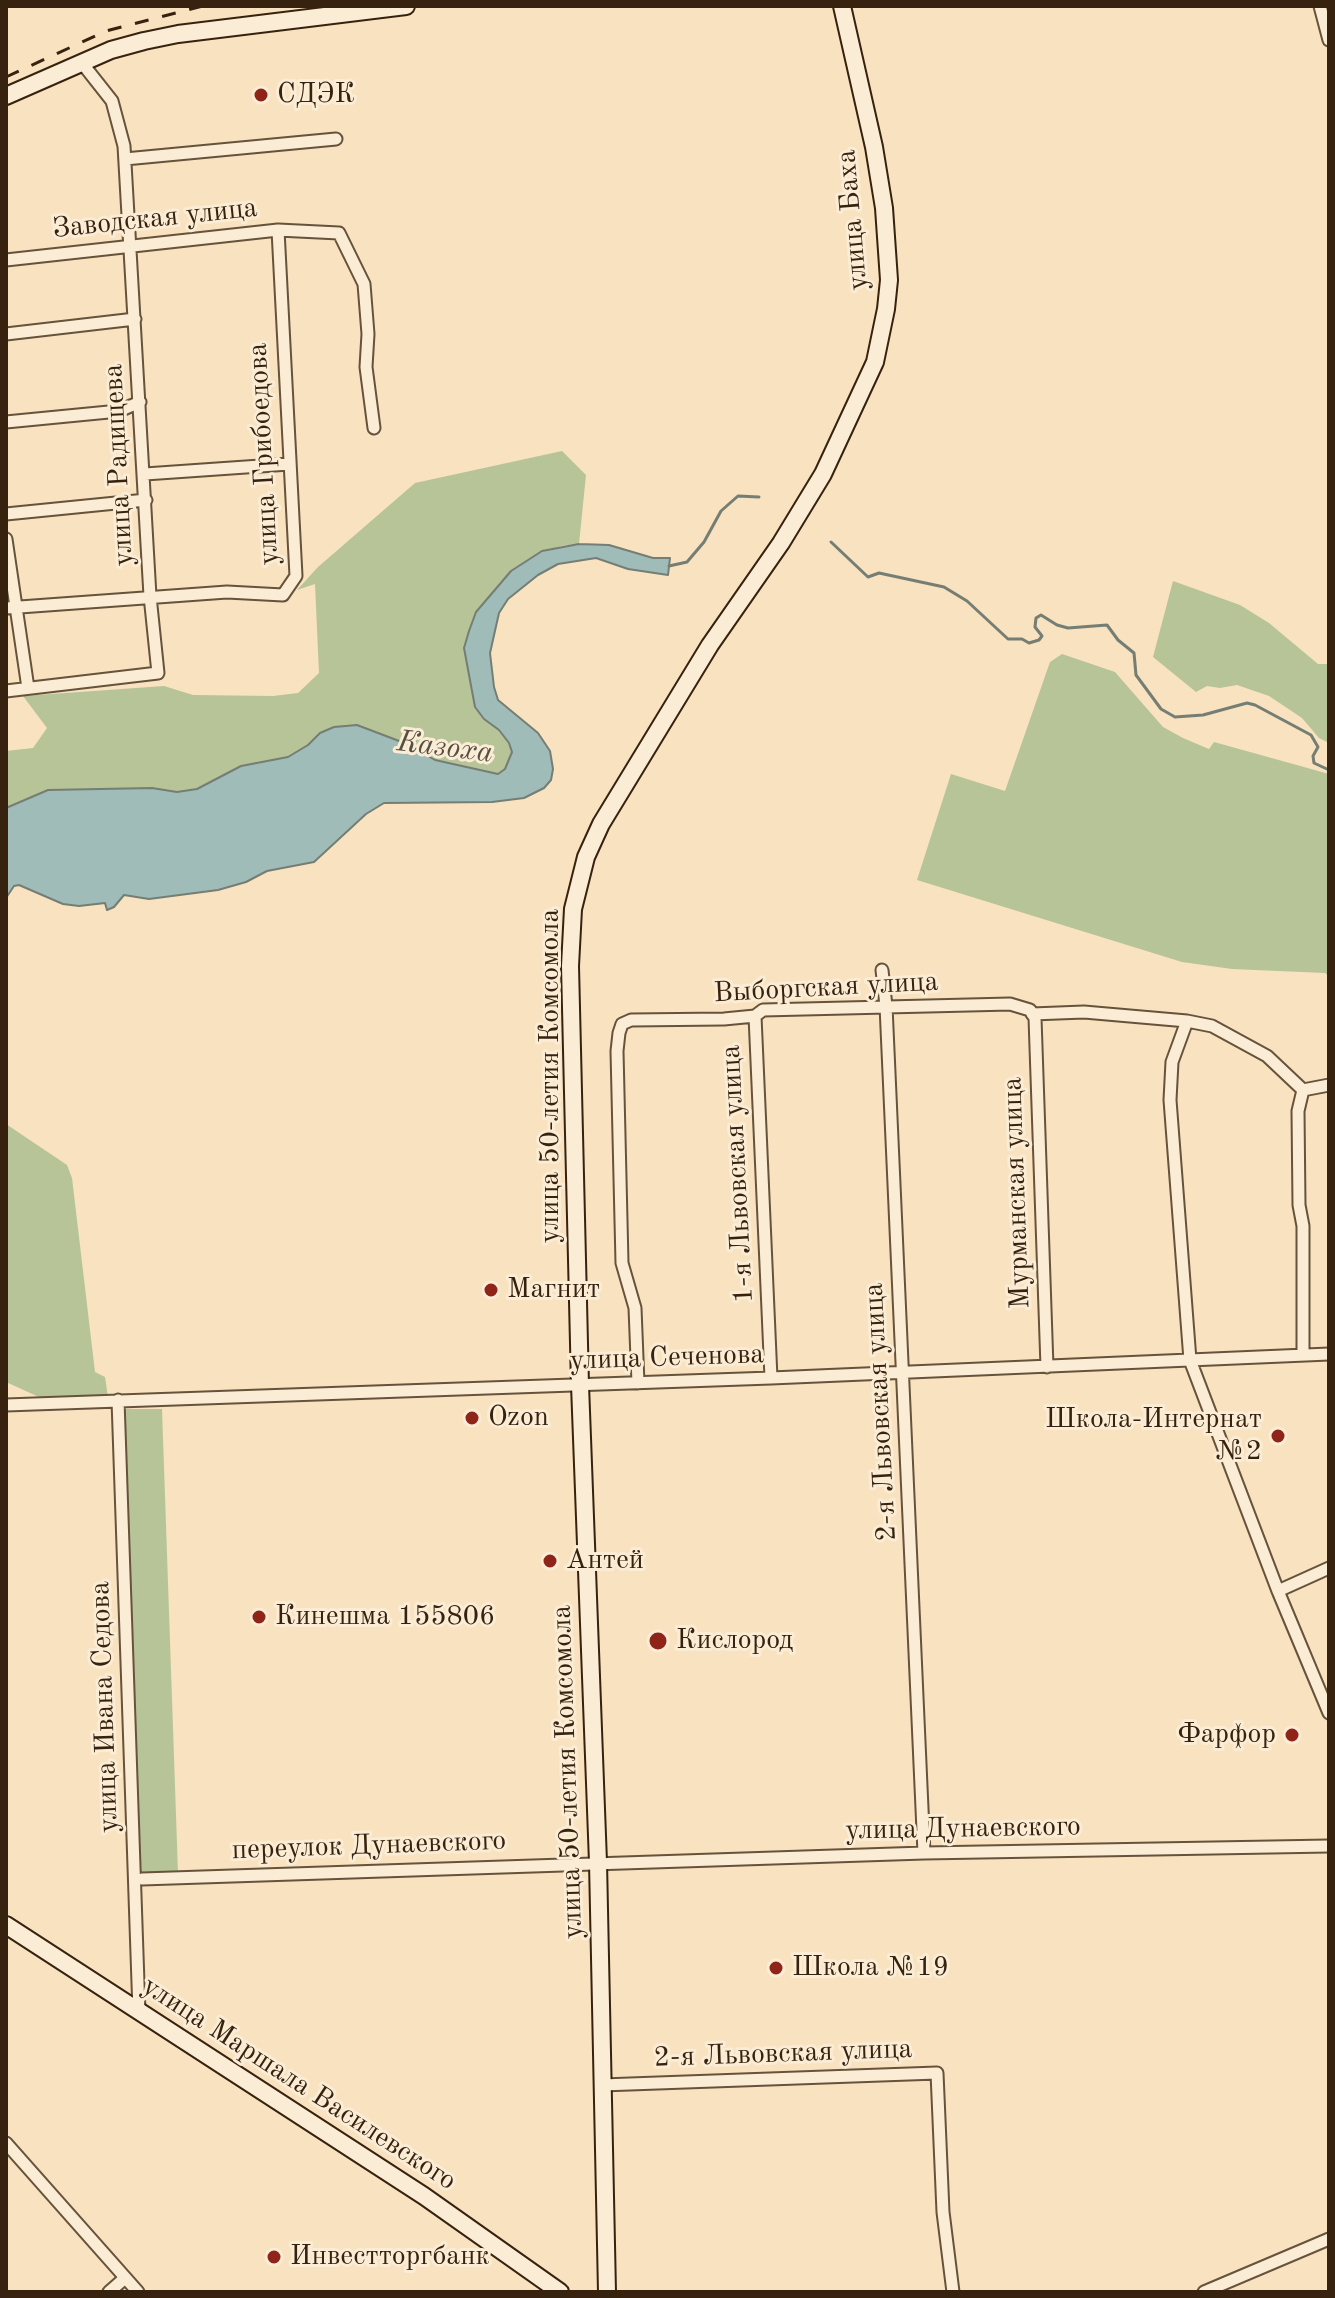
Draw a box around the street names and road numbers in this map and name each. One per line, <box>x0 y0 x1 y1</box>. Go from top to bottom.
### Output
street label: улица Баха <box>830 148 876 292</box>
street label: Заводская улица <box>51 192 259 246</box>
street label: улица Грибоедова <box>241 342 287 566</box>
street label: улица Радищева <box>97 363 141 567</box>
street label: улица 50-летия Комсомола <box>534 909 568 1243</box>
street label: Выборгская улица <box>713 965 939 1011</box>
street label: 1-я Львовская улица <box>714 1044 762 1304</box>
street label: Мурманская улица <box>996 1076 1038 1310</box>
street label: 2-я Львовская улица <box>857 1282 905 1542</box>
street label: улица Сеченова <box>569 1338 765 1378</box>
street label: улица Ивана Седова <box>84 1581 126 1833</box>
street label: улица 50-летия Комсомола <box>545 1604 591 1940</box>
street label: улица Дунаевского <box>845 1810 1081 1848</box>
street label: переулок Дунаевского <box>231 1824 507 1868</box>
street label: улица Маршала Василевского <box>136 1970 462 2198</box>
street label: 2-я Львовская улица <box>653 2033 913 2075</box>

